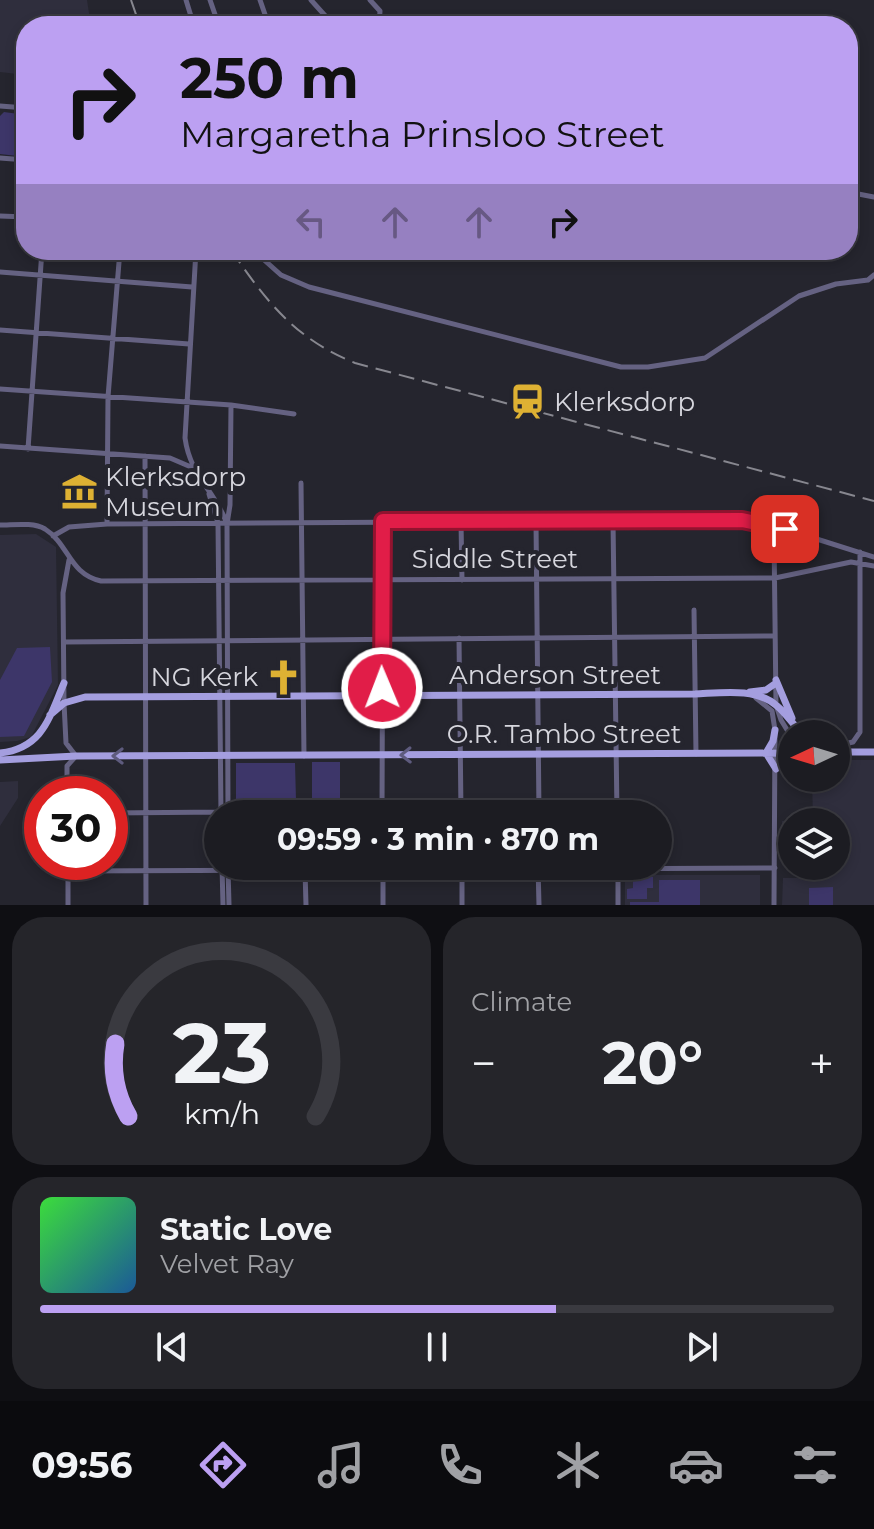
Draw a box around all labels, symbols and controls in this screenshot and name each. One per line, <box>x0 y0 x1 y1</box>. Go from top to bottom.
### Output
text: 250 m <box>180 44 359 112</box>
icon: right <box>48 48 152 152</box>
text: Margaretha Prinsloo Street <box>180 112 665 156</box>
icon: left <box>289 200 333 244</box>
icon: ahead <box>373 200 417 244</box>
icon: ahead <box>457 200 501 244</box>
icon: right <box>541 200 585 244</box>
station icon: Klerksdorp <box>509 383 547 421</box>
place label: Klerksdorp <box>554 386 695 418</box>
place label: Klerksdorp Museum <box>105 461 246 523</box>
museum icon: Klerksdorp Museum <box>60 473 98 511</box>
pin <box>751 495 819 563</box>
icon: arrive <box>763 507 807 551</box>
street label: Siddle Street <box>412 543 578 575</box>
position arrow <box>340 646 424 730</box>
church icon: NG Kerk <box>265 658 303 696</box>
street label: Anderson Street <box>449 659 661 691</box>
place label: NG Kerk <box>151 661 258 693</box>
street label: O.R. Tambo Street <box>447 718 681 750</box>
north arrow <box>778 720 850 792</box>
map controls <box>778 720 850 880</box>
one-way arrow <box>399 746 412 764</box>
one-way arrow <box>111 747 124 765</box>
speed limit sign: 30 <box>24 776 128 880</box>
button: layers <box>778 808 850 880</box>
text: 09:59 · 3 min · 870 m <box>277 821 599 858</box>
text: Climate <box>471 986 572 1018</box>
text: 23 <box>172 1002 271 1104</box>
text: 20° <box>602 1026 703 1099</box>
text: − <box>471 1036 496 1090</box>
text: + <box>809 1036 834 1090</box>
text: km/h <box>183 1096 260 1131</box>
text: Static Love <box>160 1211 332 1248</box>
text: Velvet Ray <box>160 1248 294 1280</box>
icon: previous <box>150 1325 194 1369</box>
icon: pause <box>415 1325 459 1369</box>
icon: next <box>680 1325 724 1369</box>
icon: directions <box>195 1437 251 1493</box>
icon: music <box>313 1437 369 1493</box>
icon: phone <box>432 1437 488 1493</box>
icon: climate <box>550 1437 606 1493</box>
icon: car <box>668 1437 724 1493</box>
icon: filters <box>787 1437 843 1493</box>
text: 09:56 <box>31 1443 132 1487</box>

